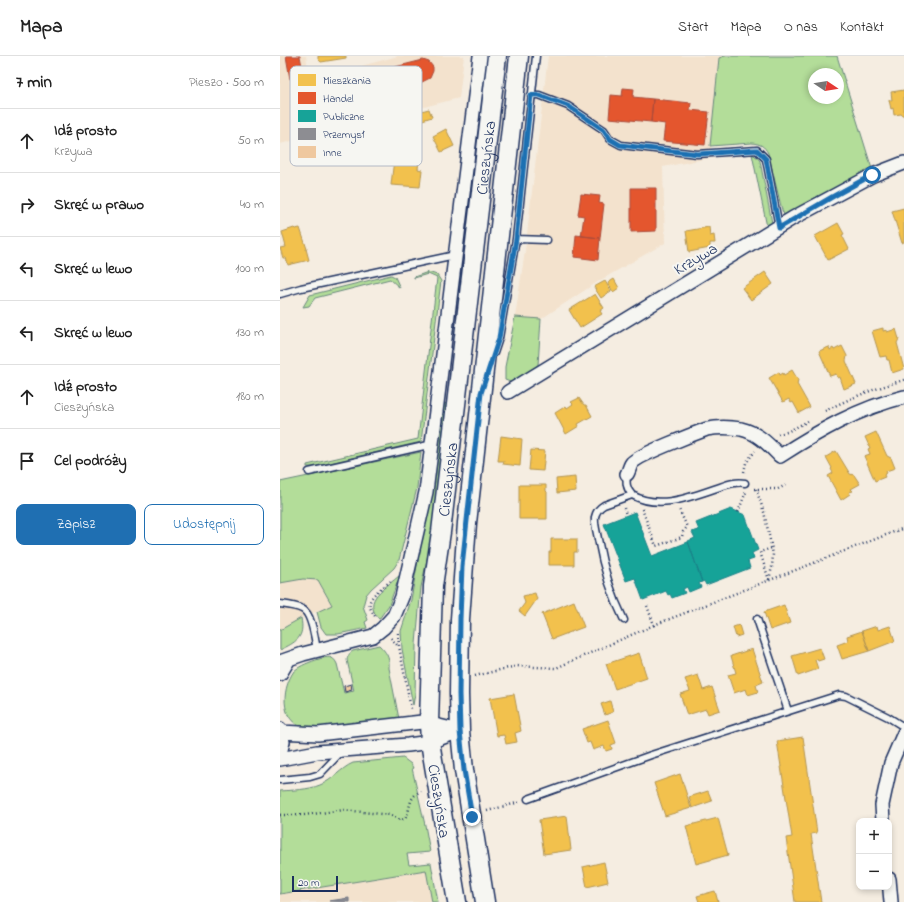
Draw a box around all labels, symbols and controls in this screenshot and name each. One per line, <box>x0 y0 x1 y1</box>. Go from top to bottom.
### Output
text: Mapa <box>20 14 62 41</box>
text: Start <box>678 17 708 38</box>
text: Mapa <box>730 17 762 38</box>
text: O nas <box>784 17 818 38</box>
text: Kontakt <box>840 17 884 38</box>
legend <box>290 66 422 166</box>
north arrow <box>808 68 844 104</box>
text: 7 min <box>16 70 52 95</box>
text: Pieszo · 500 m <box>189 73 264 92</box>
text: Mieszkania <box>323 73 371 89</box>
text: Handel <box>323 91 354 107</box>
text: Publiczne <box>323 109 364 125</box>
street label: Cieszyńska <box>471 119 503 196</box>
text: Idź prosto <box>54 120 117 142</box>
text: Przemysł <box>323 127 365 144</box>
icon: ahead <box>16 130 38 152</box>
text: 50 m <box>238 131 264 150</box>
text: Krzywa <box>54 142 93 161</box>
text: Inne <box>323 145 341 161</box>
route start <box>863 166 881 184</box>
icon: right <box>16 194 38 216</box>
text: Skręć w prawo <box>54 194 144 216</box>
text: 40 m <box>240 195 264 214</box>
street label: Krzywa <box>670 237 723 282</box>
icon: left <box>16 258 38 280</box>
text: Skręć w lewo <box>54 258 132 280</box>
text: 100 m <box>235 259 264 278</box>
icon: left <box>16 322 38 344</box>
text: Skręć w lewo <box>54 322 132 344</box>
text: 130 m <box>236 323 264 342</box>
text: Idź prosto <box>54 376 117 398</box>
icon: ahead <box>16 386 38 408</box>
text: 180 m <box>236 387 264 406</box>
text: Cieszyńska <box>54 398 114 417</box>
street label: Cieszyńska <box>433 441 465 518</box>
icon: arrive <box>16 450 38 472</box>
text: Cel podróży <box>54 450 127 472</box>
button: Zapisz <box>16 504 136 545</box>
button: Udostępnij <box>144 504 264 545</box>
street label: Cieszyńska <box>420 763 456 840</box>
route end <box>463 808 481 826</box>
map controls <box>856 818 892 890</box>
button: + <box>856 818 892 854</box>
button: − <box>856 854 892 890</box>
scale bar <box>292 874 338 893</box>
text: 20 m <box>298 875 320 891</box>

